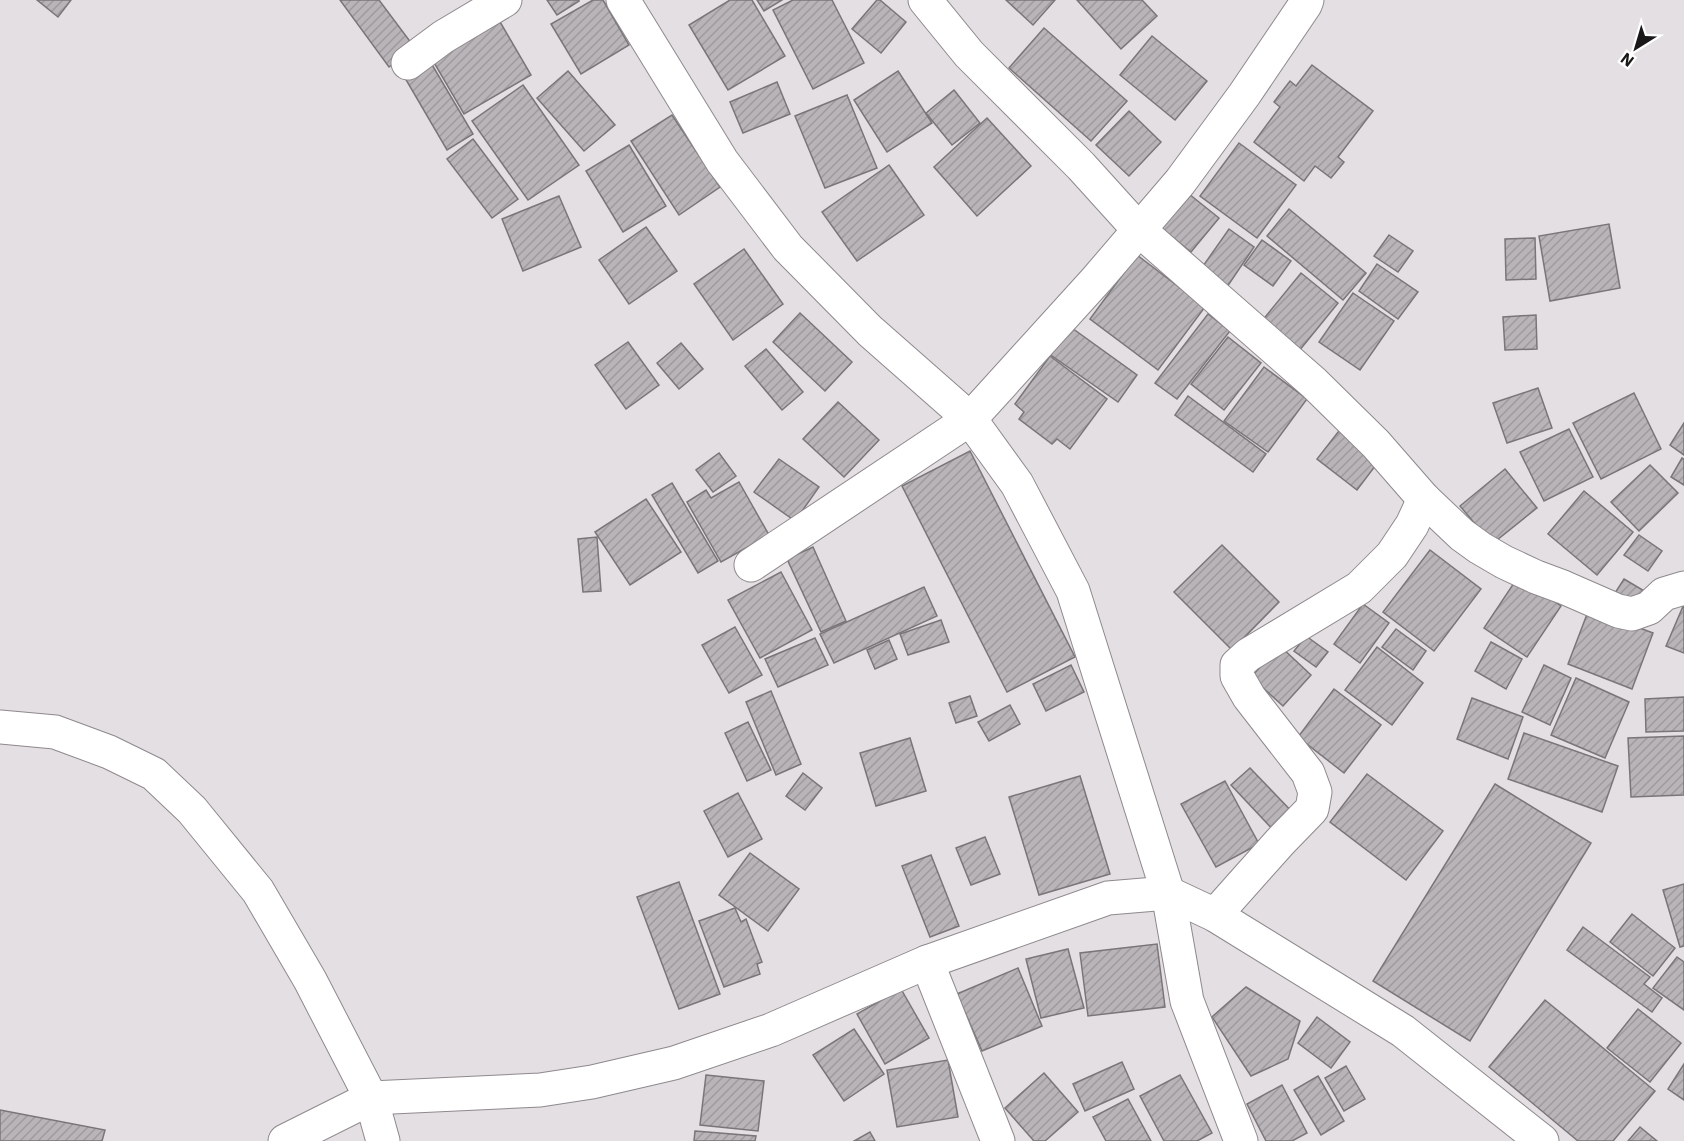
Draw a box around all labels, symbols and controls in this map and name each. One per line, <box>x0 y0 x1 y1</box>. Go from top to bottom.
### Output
north arrow <box>1606 18 1666 78</box>
text: N <box>1616 49 1638 71</box>

